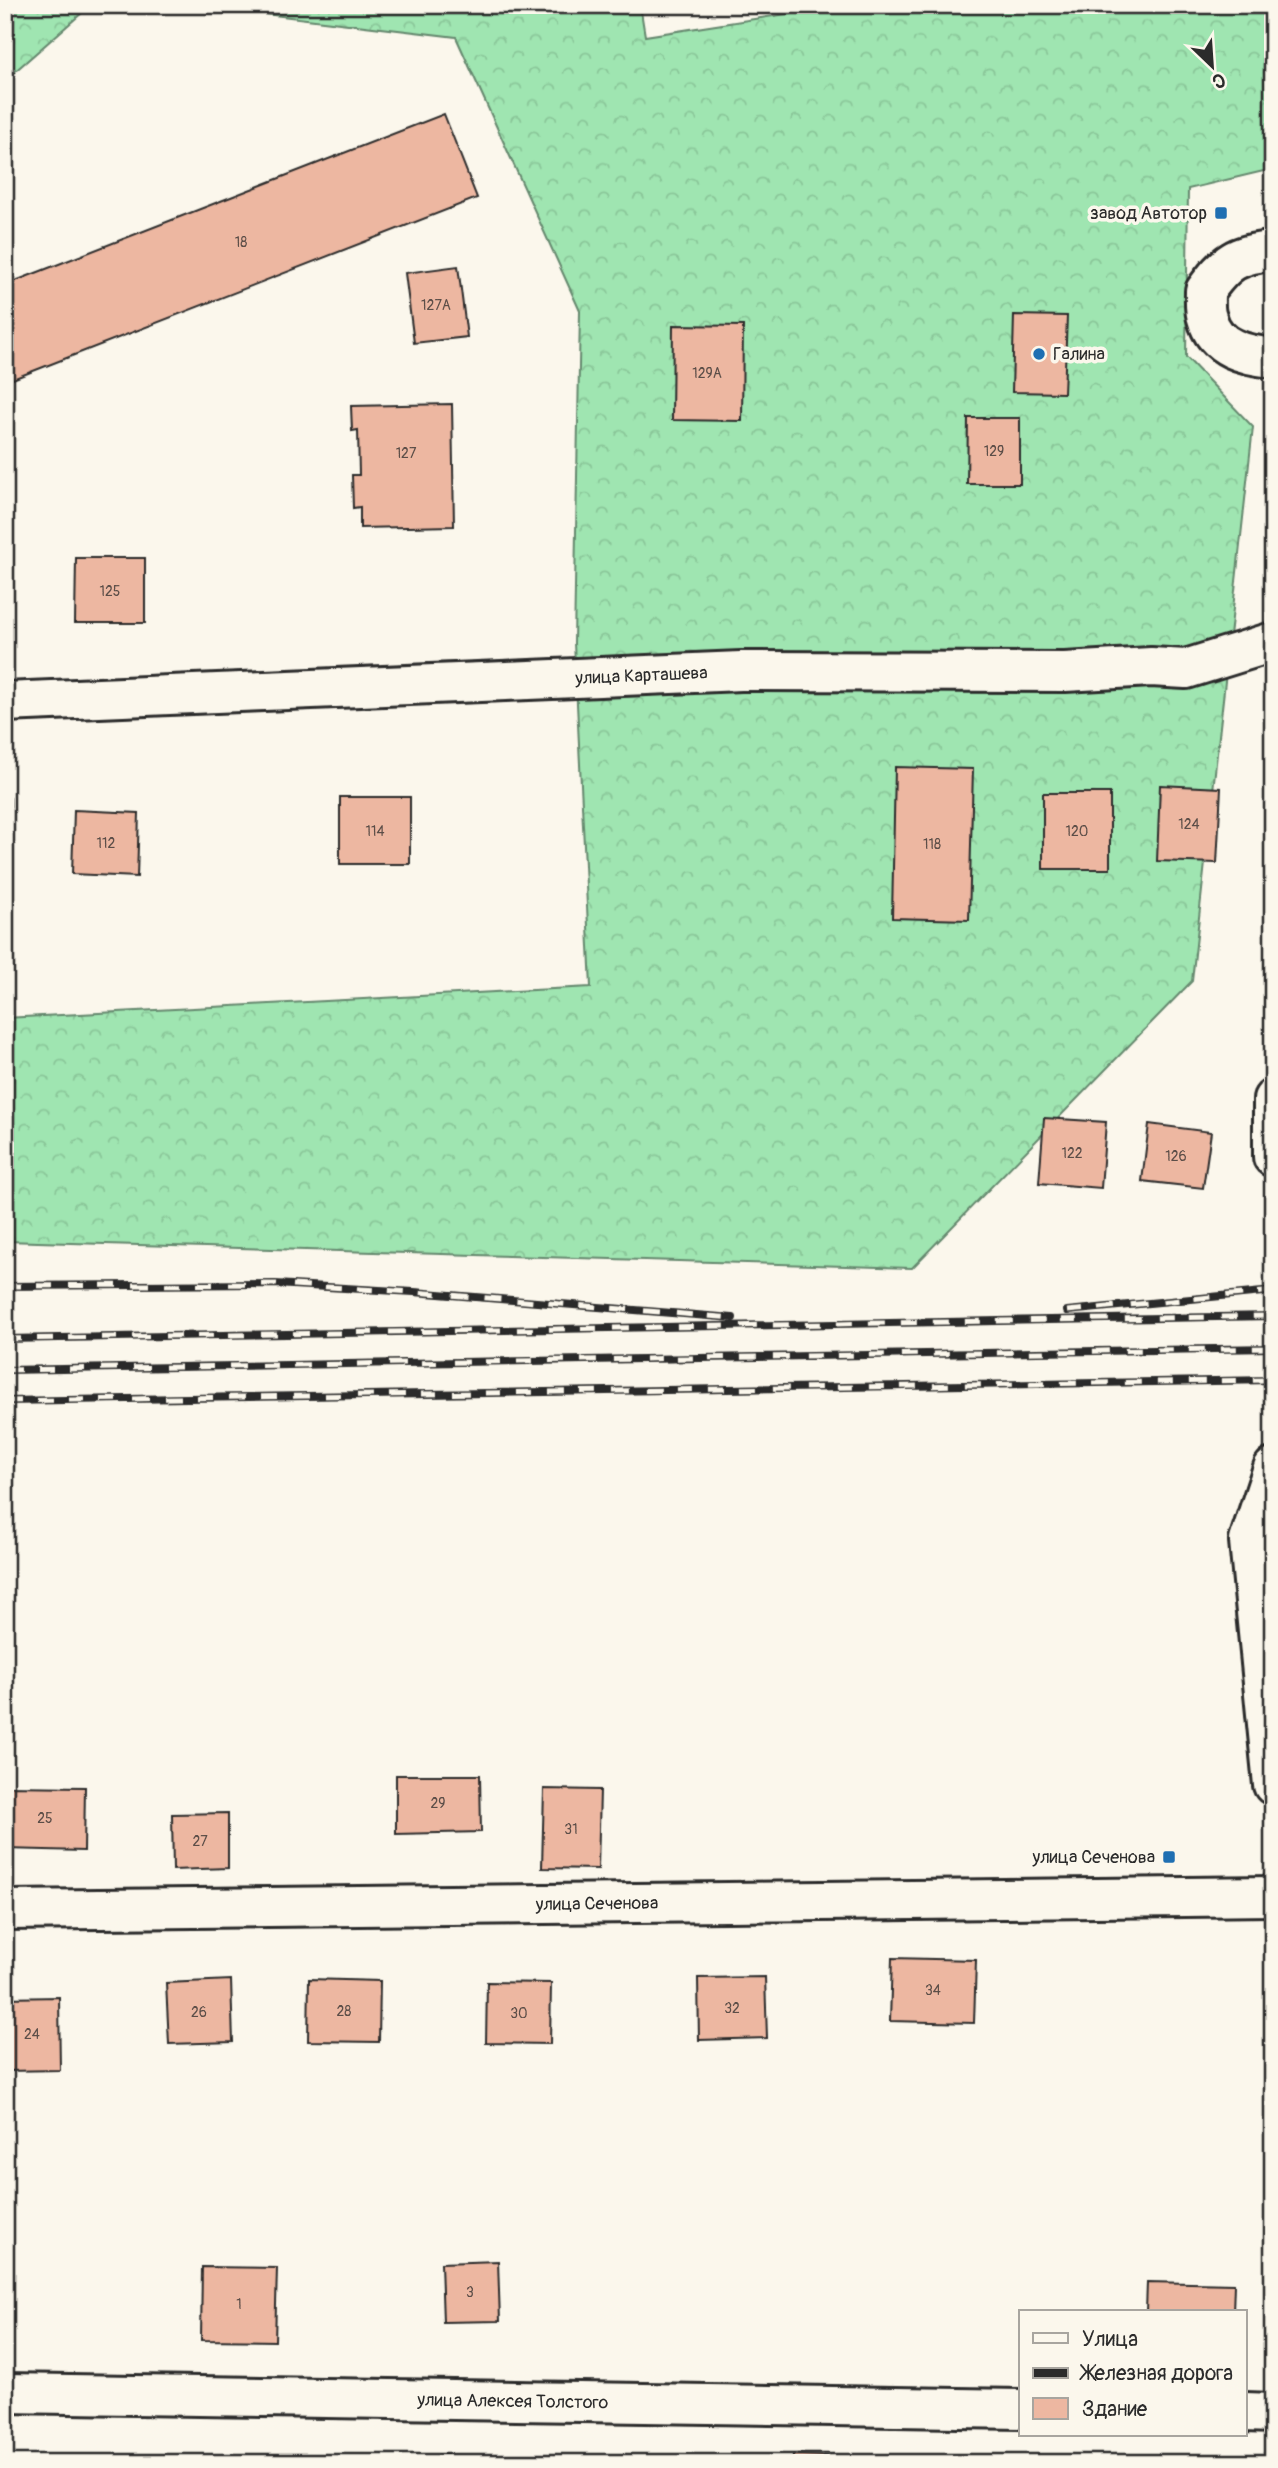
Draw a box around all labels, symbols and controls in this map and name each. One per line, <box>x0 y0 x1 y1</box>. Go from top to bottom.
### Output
north arrow <box>1176 32 1246 102</box>
text: С <box>1208 67 1229 94</box>
place label: завод Автотор <box>1090 202 1207 225</box>
marker: завод Автотор <box>1213 205 1229 221</box>
house number: 18 <box>235 234 247 251</box>
house number: 127А <box>421 297 451 314</box>
place label: Галина <box>1053 343 1105 366</box>
marker: Галина <box>1031 346 1047 362</box>
house number: 129А <box>692 365 722 382</box>
house number: 129 <box>984 443 1004 460</box>
house number: 127 <box>396 445 417 462</box>
house number: 125 <box>100 583 120 600</box>
street label: улица Карташева <box>574 661 708 690</box>
house number: 124 <box>1178 816 1200 833</box>
house number: 114 <box>365 823 385 840</box>
house number: 120 <box>1066 823 1088 840</box>
house number: 112 <box>97 835 116 852</box>
house number: 118 <box>923 836 941 853</box>
house number: 122 <box>1061 1145 1083 1162</box>
house number: 126 <box>1165 1148 1187 1165</box>
house number: 29 <box>430 1795 446 1812</box>
house number: 25 <box>37 1810 53 1827</box>
house number: 31 <box>564 1821 578 1838</box>
house number: 27 <box>192 1833 208 1850</box>
place label: улица Сеченова <box>1031 1846 1155 1869</box>
marker: улица Сеченова <box>1161 1849 1177 1865</box>
street label: улица Сеченова <box>535 1892 658 1916</box>
house number: 34 <box>925 1982 941 1999</box>
house number: 32 <box>724 2000 740 2017</box>
house number: 28 <box>337 2003 351 2020</box>
house number: 26 <box>191 2004 207 2021</box>
house number: 30 <box>510 2005 528 2022</box>
house number: 24 <box>24 2026 40 2043</box>
house number: 3 <box>466 2284 474 2301</box>
house number: 1 <box>236 2296 242 2313</box>
legend <box>1019 2310 1246 2436</box>
text: Улица <box>1082 2326 1138 2353</box>
text: Железная дорога <box>1079 2360 1233 2387</box>
street label: улица Алексея Толстого <box>416 2388 609 2415</box>
text: Здание <box>1082 2396 1148 2423</box>

